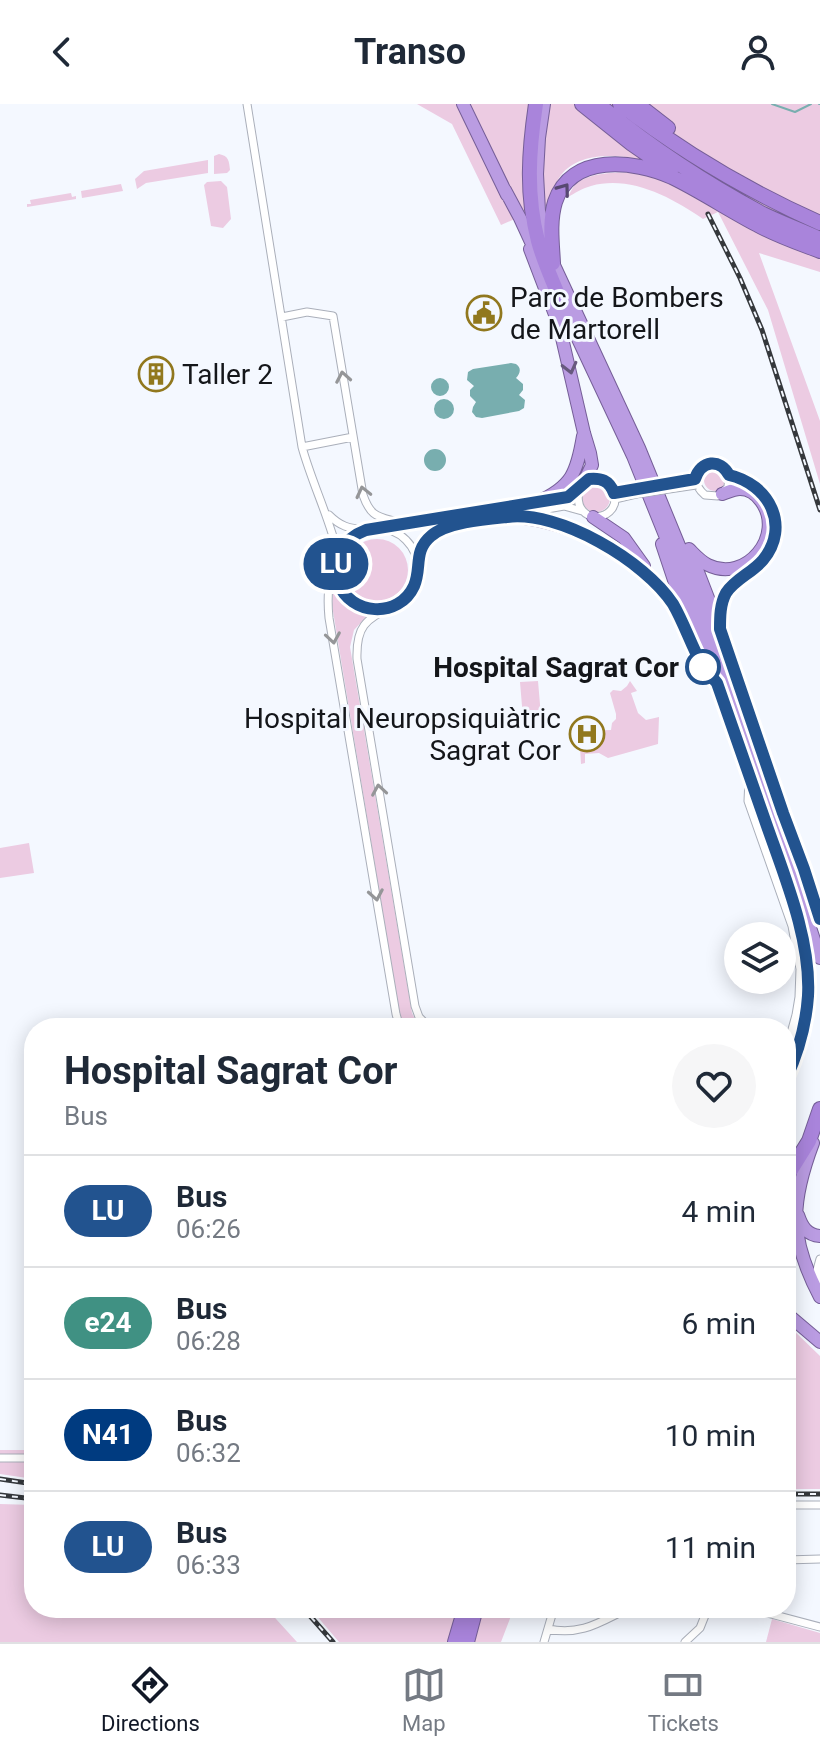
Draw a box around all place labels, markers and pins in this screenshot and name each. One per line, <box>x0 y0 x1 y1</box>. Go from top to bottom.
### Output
place label: Parc de Bombers de Martorell <box>510 281 724 346</box>
public building icon: Parc de Bombers de Martorell <box>465 294 503 332</box>
building icon: Taller 2 <box>137 355 175 393</box>
place label: Taller 2 <box>182 358 273 391</box>
marker: Hospital Sagrat Cor <box>686 650 720 684</box>
place label: Hospital Sagrat Cor <box>433 651 679 684</box>
place label: Hospital Neuropsiquiàtric Sagrat Cor <box>244 702 562 767</box>
hospital icon: Hospital Neuropsiquiàtric Sagrat Cor <box>568 715 606 753</box>

